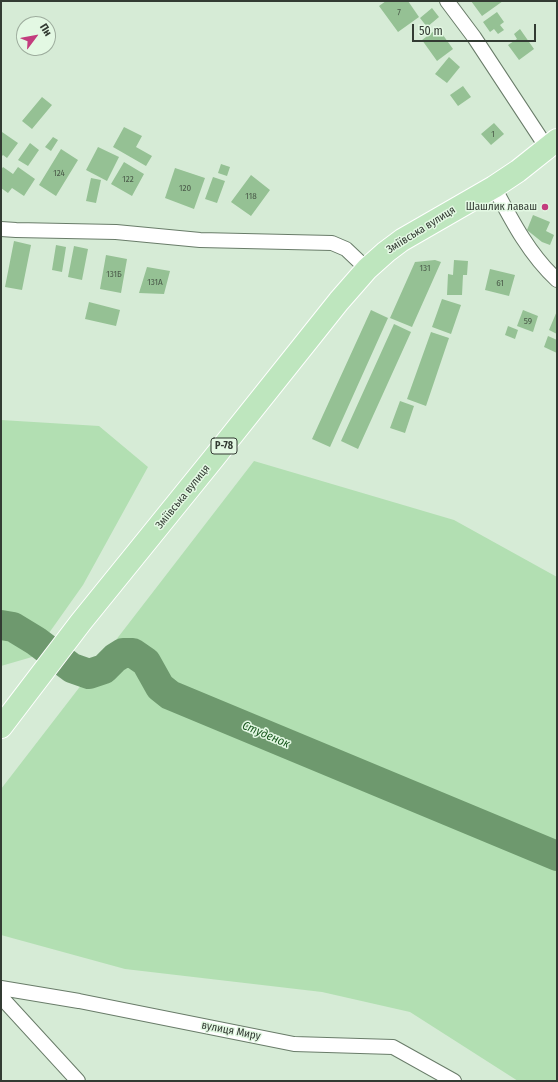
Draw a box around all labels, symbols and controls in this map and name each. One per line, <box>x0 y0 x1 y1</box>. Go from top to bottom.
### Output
house number: 7 <box>397 7 401 17</box>
north arrow <box>16 16 56 56</box>
scale bar <box>414 16 538 42</box>
text: Пн <box>37 21 55 39</box>
text: 50 m <box>419 24 443 38</box>
house number: 1 <box>491 129 495 139</box>
house number: 124 <box>53 168 65 178</box>
house number: 122 <box>122 174 134 184</box>
house number: 120 <box>179 183 191 193</box>
house number: 118 <box>245 191 257 201</box>
place label: Шашлик лаваш <box>466 200 537 214</box>
marker: Шашлик лаваш <box>540 202 550 212</box>
street label: Зміївська вулиця <box>384 204 458 256</box>
house number: 131 <box>420 263 430 273</box>
house number: 131Б <box>106 269 122 279</box>
house number: 131А <box>147 277 163 287</box>
house number: 61 <box>496 278 504 288</box>
house number: 59 <box>524 316 532 326</box>
road number: Р-78 <box>211 438 237 454</box>
street label: Зміївська вулиця <box>153 462 213 532</box>
water label: Студенок <box>240 718 292 752</box>
street label: вулиця Миру <box>200 1019 262 1043</box>

